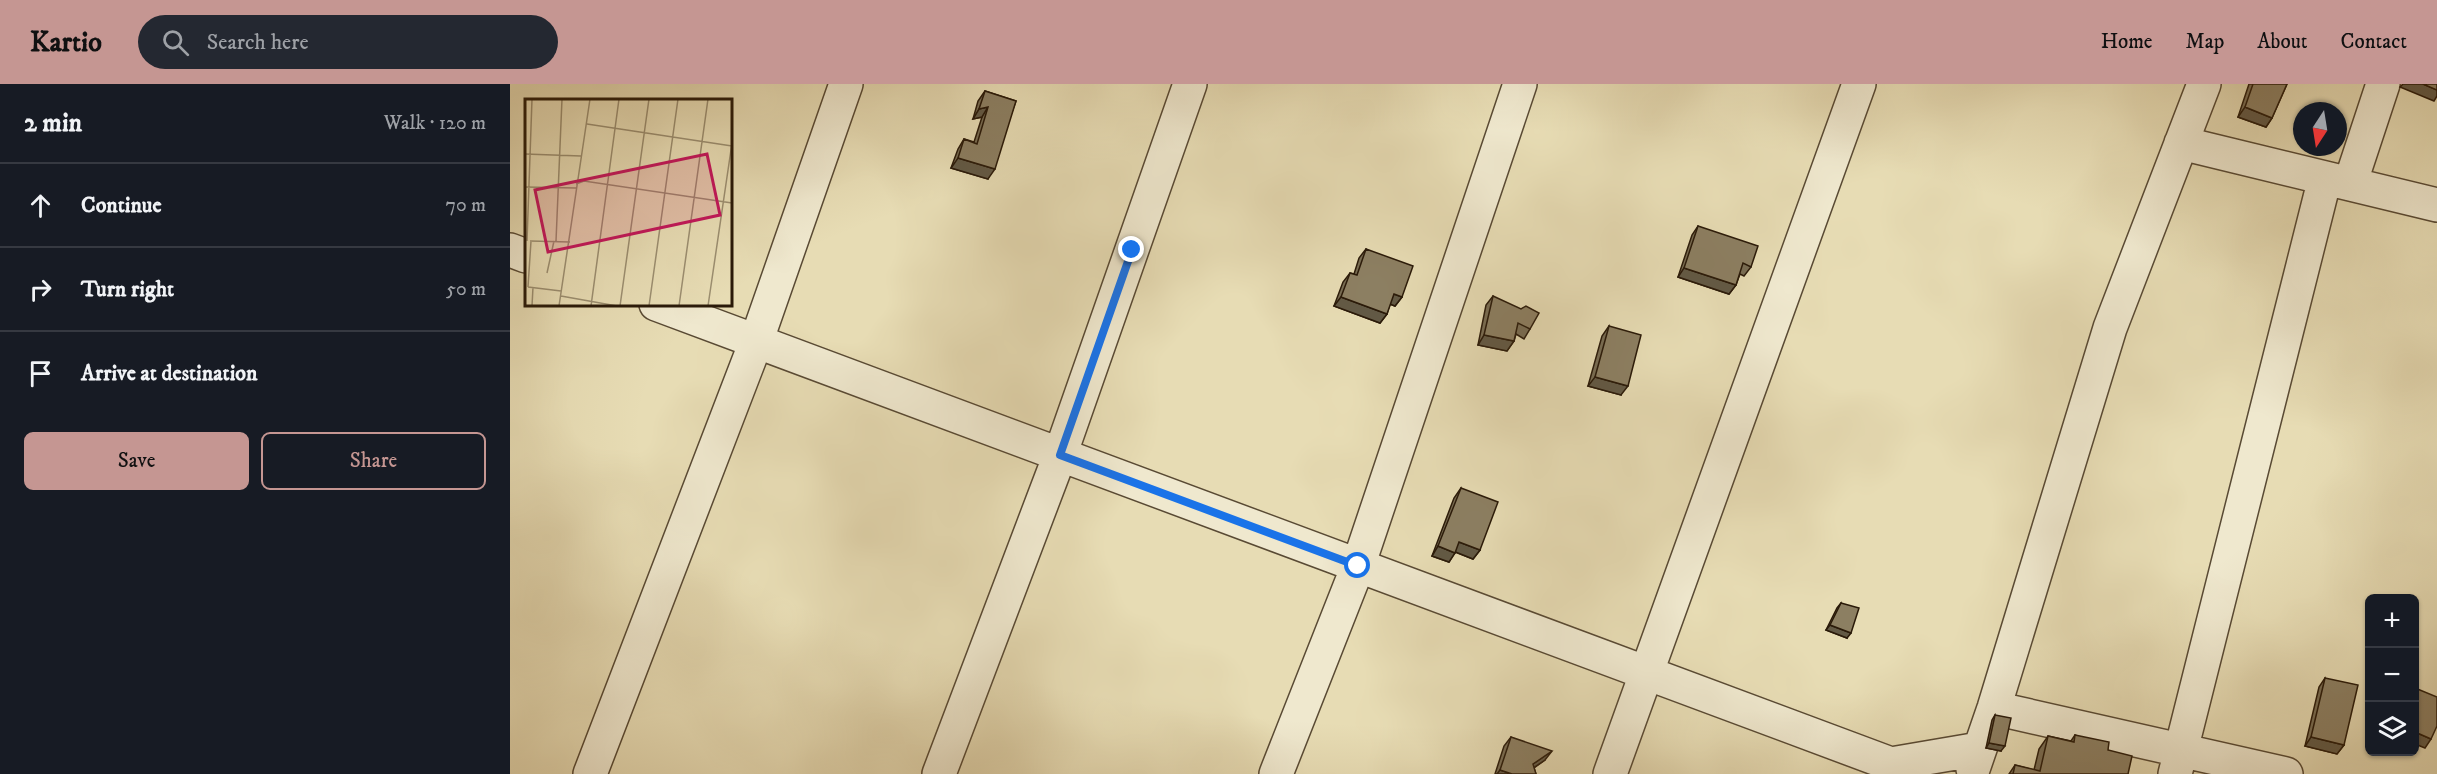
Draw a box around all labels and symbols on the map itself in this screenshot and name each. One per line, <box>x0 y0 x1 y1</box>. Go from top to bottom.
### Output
inset map <box>525 99 732 306</box>
north arrow <box>2293 102 2347 156</box>
route end <box>1118 236 1144 262</box>
route start <box>1344 552 1370 578</box>

